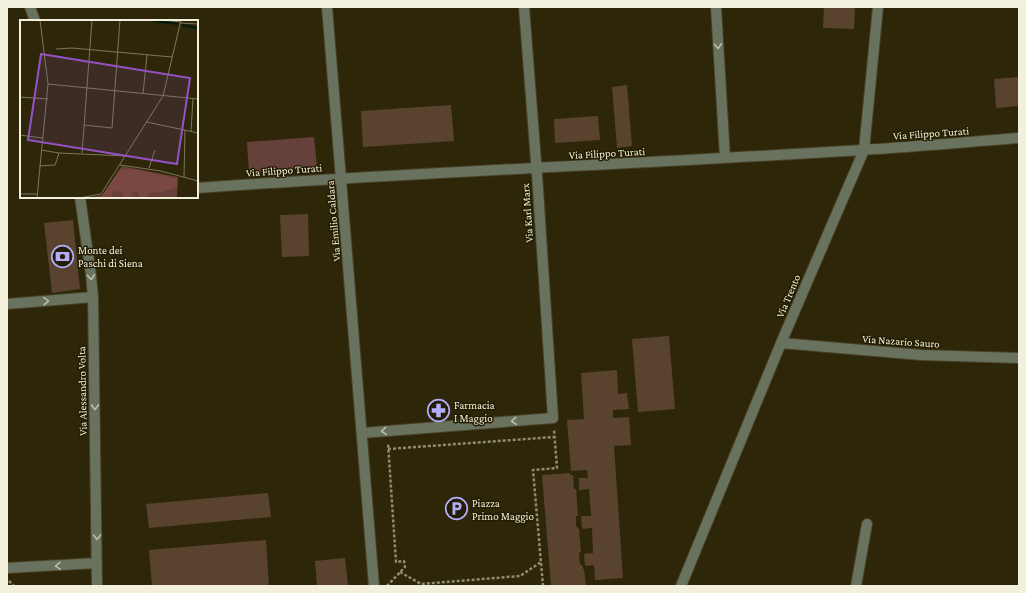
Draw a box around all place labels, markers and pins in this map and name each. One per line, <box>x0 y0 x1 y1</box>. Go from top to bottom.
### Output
bank icon: Monte dei Paschi di Siena <box>49 243 75 269</box>
place label: Monte dei Paschi di Siena <box>78 244 143 269</box>
pharmacy icon: Farmacia I Maggio <box>425 398 451 424</box>
place label: Farmacia I Maggio <box>454 399 495 425</box>
parking icon: Piazza Primo Maggio <box>444 496 470 522</box>
place label: Piazza Primo Maggio <box>472 497 534 523</box>

